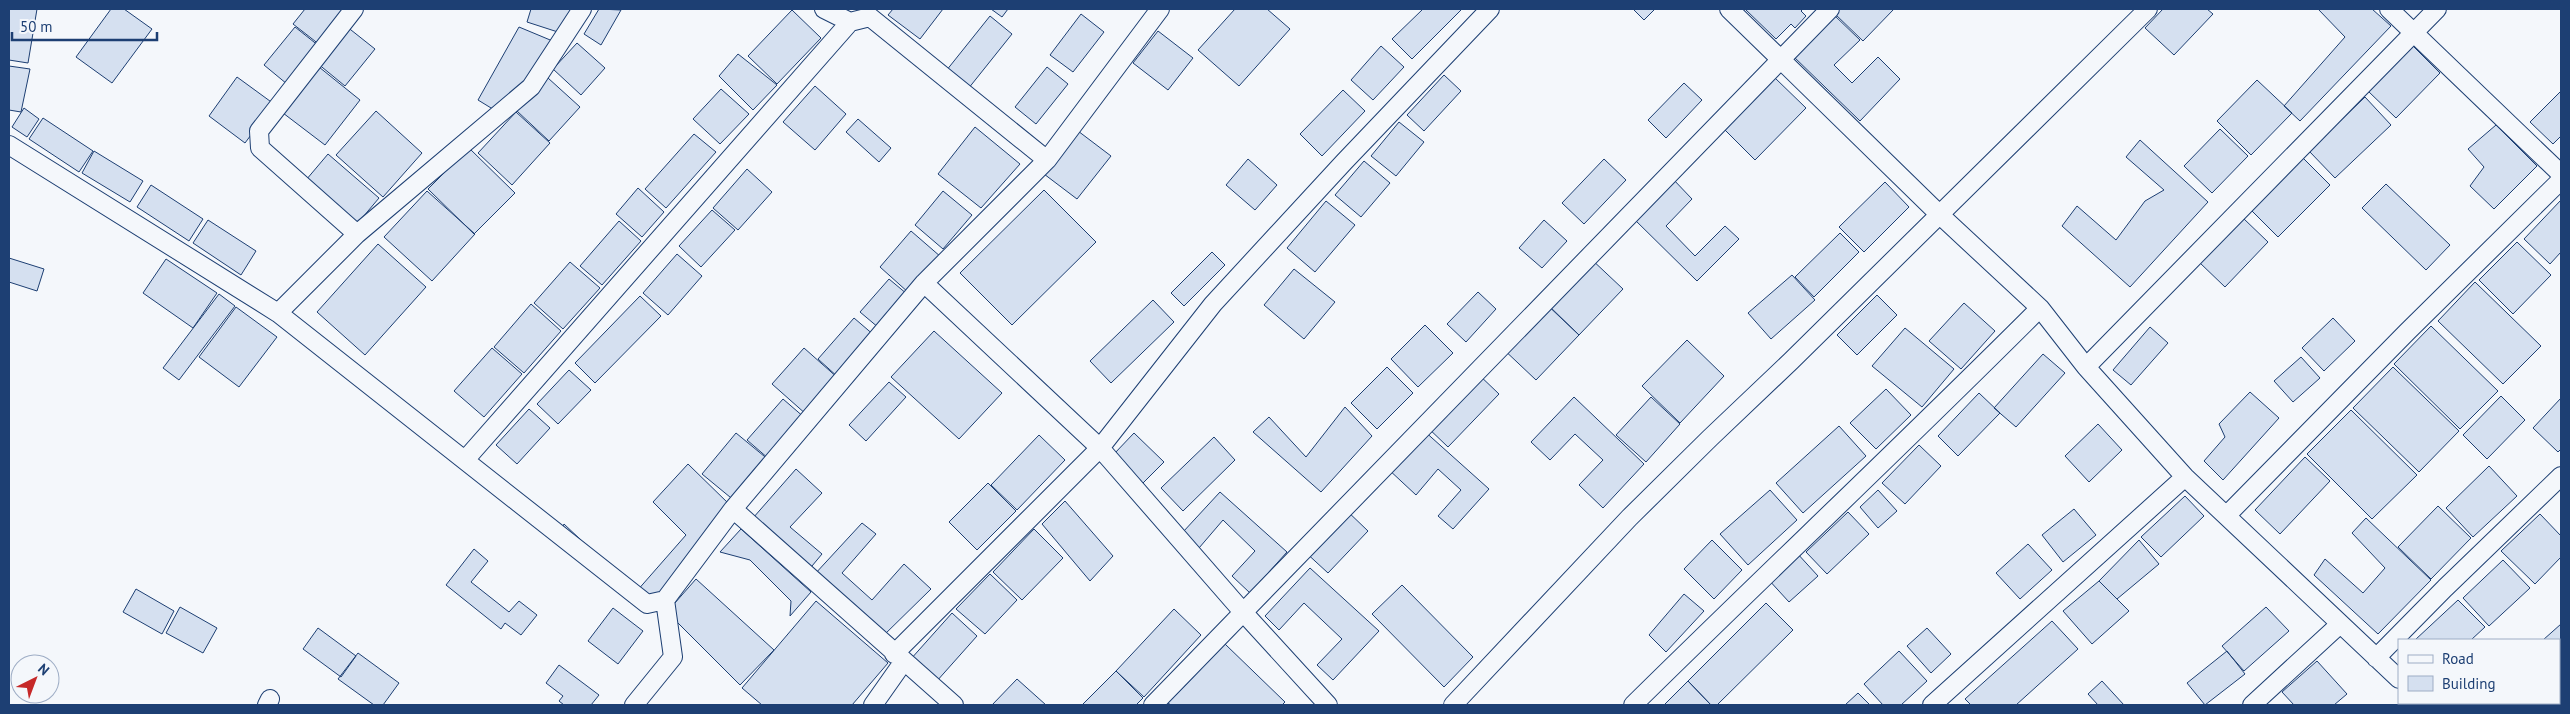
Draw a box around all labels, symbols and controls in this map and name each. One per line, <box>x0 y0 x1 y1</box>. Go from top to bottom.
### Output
scale bar <box>12 10 158 42</box>
text: 50 m <box>20 17 53 36</box>
legend <box>2398 639 2560 704</box>
text: Road <box>2442 649 2474 668</box>
north arrow <box>10 654 60 704</box>
text: N <box>34 660 53 679</box>
text: Building <box>2442 674 2496 693</box>

